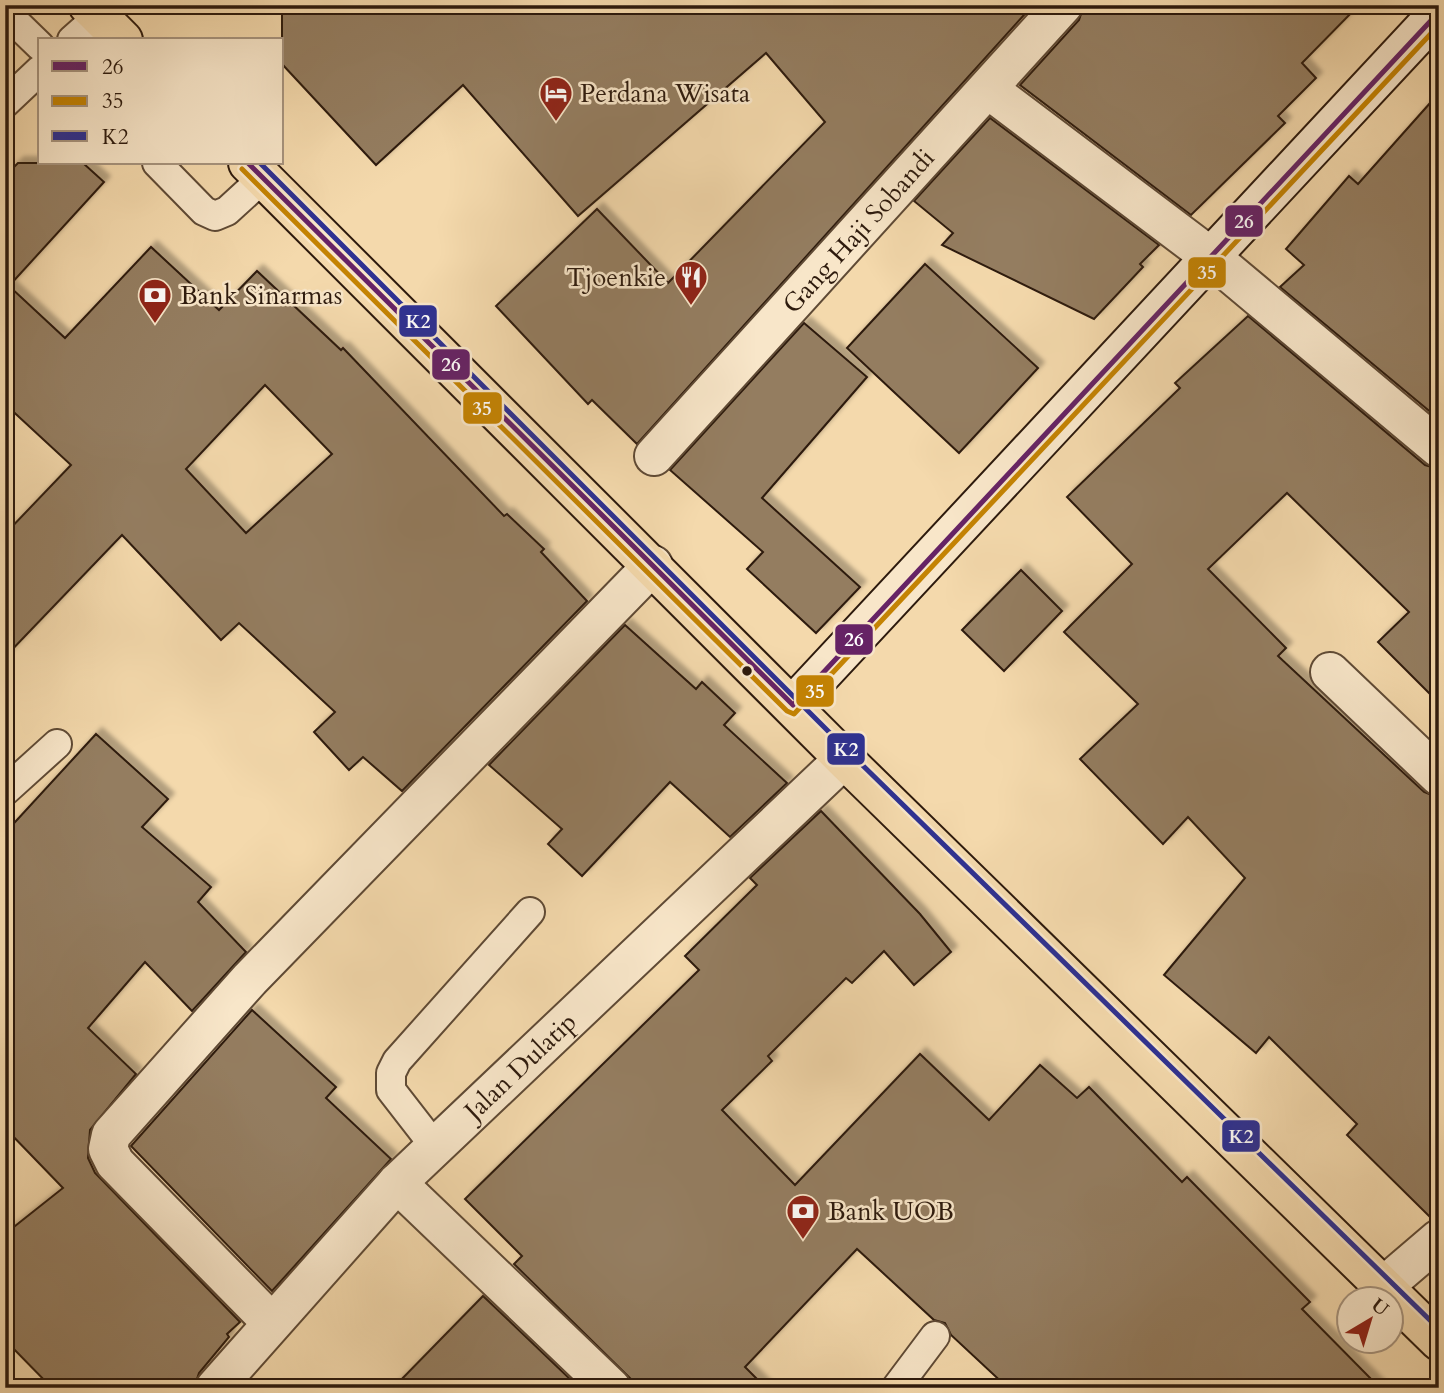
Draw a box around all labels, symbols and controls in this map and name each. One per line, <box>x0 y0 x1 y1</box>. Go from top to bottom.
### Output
legend <box>38 38 284 164</box>
text: 26 <box>102 53 124 82</box>
hotel icon: Perdana Wisata <box>537 74 575 123</box>
place label: Perdana Wisata <box>580 76 750 111</box>
text: 35 <box>102 87 124 116</box>
text: K2 <box>102 123 129 152</box>
street label: Gang Haji Sobandi <box>775 141 942 321</box>
line badge: 26 <box>1224 204 1264 238</box>
text: 26 <box>1234 209 1254 235</box>
line badge: 35 <box>1187 256 1227 289</box>
restaurant icon: Tjoenkie <box>672 258 710 307</box>
place label: Tjoenkie <box>566 260 666 295</box>
text: 35 <box>1197 260 1217 286</box>
bank icon: Bank Sinarmas <box>136 276 174 325</box>
place label: Bank Sinarmas <box>180 278 342 313</box>
line badge: K2 <box>398 304 438 338</box>
text: K2 <box>405 309 431 335</box>
line badge: 26 <box>431 348 471 381</box>
text: 26 <box>441 352 461 378</box>
line badge: 35 <box>462 391 503 425</box>
text: 35 <box>472 396 492 422</box>
line badge: 26 <box>834 623 874 656</box>
text: 26 <box>844 627 864 653</box>
unlabelled marker <box>740 664 754 678</box>
line badge: 35 <box>795 674 835 708</box>
text: 35 <box>805 679 825 705</box>
line badge: K2 <box>826 732 866 766</box>
text: K2 <box>833 737 859 763</box>
street label: Jalan Dulatip <box>454 1005 584 1131</box>
line badge: K2 <box>1221 1119 1261 1153</box>
text: K2 <box>1228 1124 1254 1150</box>
bank icon: Bank UOB <box>784 1192 822 1241</box>
place label: Bank UOB <box>828 1194 954 1229</box>
north arrow <box>1336 1284 1406 1354</box>
text: U <box>1366 1292 1394 1323</box>

